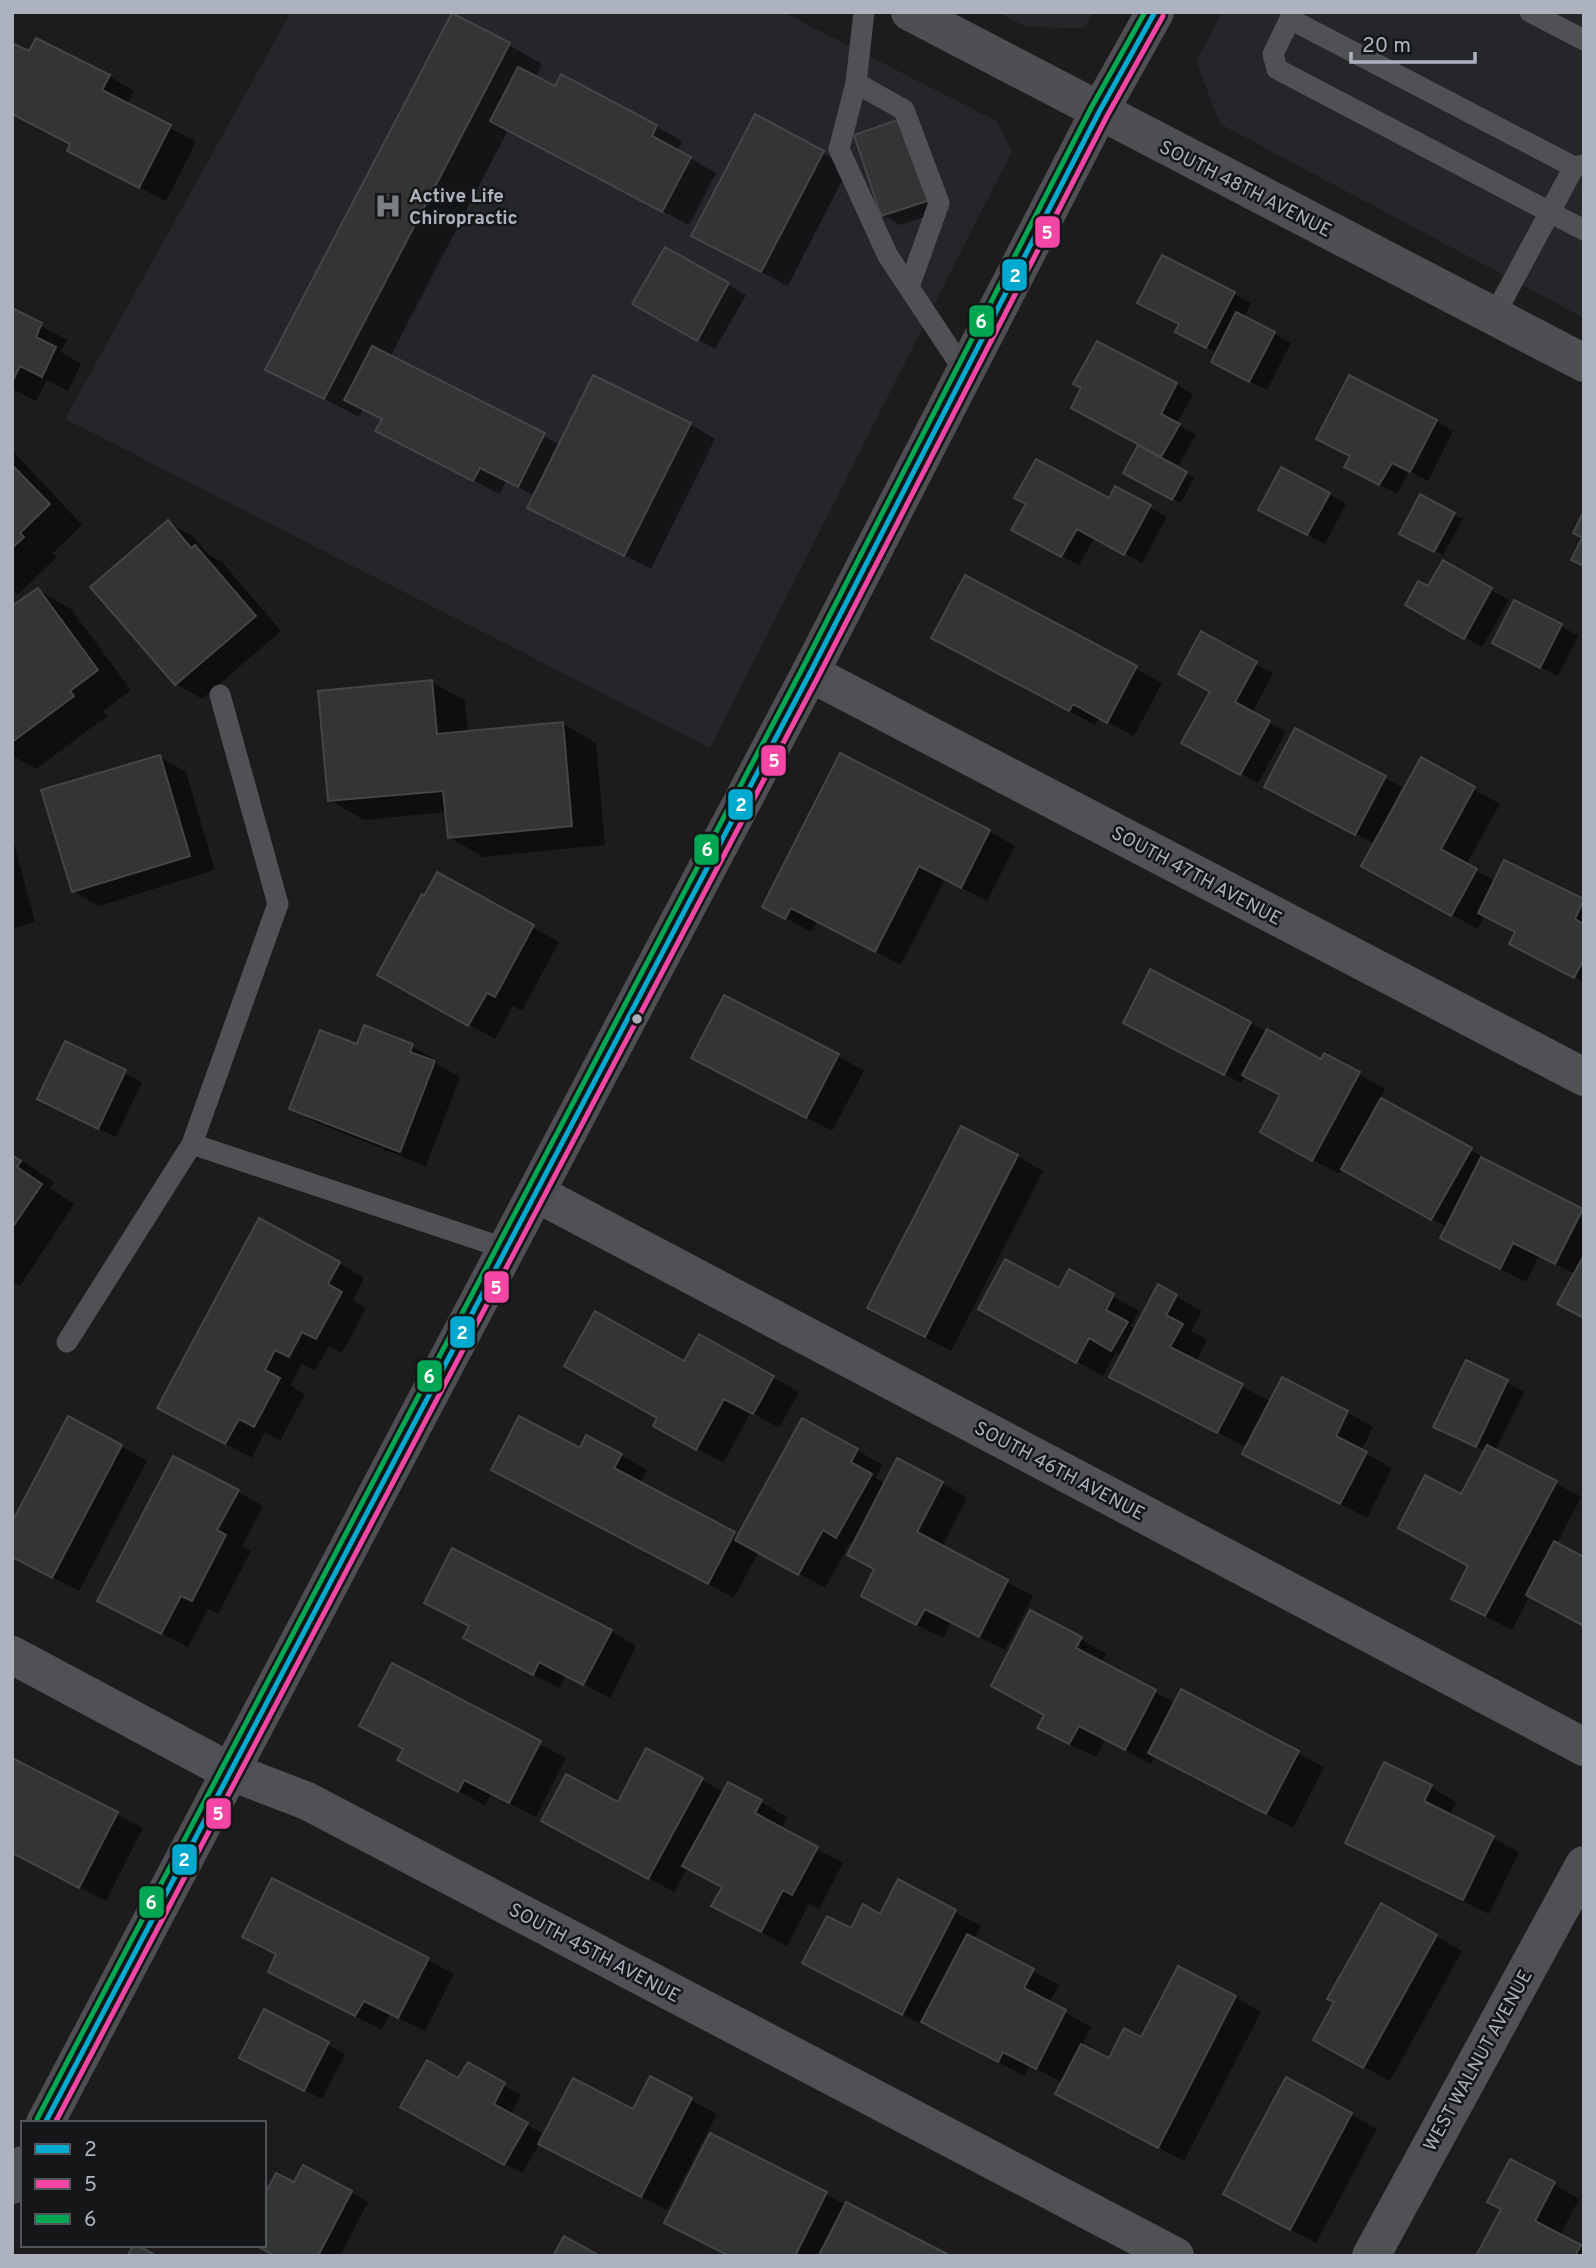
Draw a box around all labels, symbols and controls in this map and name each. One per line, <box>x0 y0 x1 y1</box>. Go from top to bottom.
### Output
scale bar <box>1351 21 1475 65</box>
text: 20 m <box>1362 33 1411 60</box>
street label: SOUTH 48TH AVENUE <box>1155 136 1335 244</box>
place label: Active Life Chiropractic <box>409 185 518 231</box>
hospital icon: Active Life Chiropractic <box>373 191 403 221</box>
line badge: 5 <box>1034 215 1061 249</box>
text: 5 <box>1041 222 1053 246</box>
line badge: 2 <box>1001 258 1028 292</box>
text: 2 <box>1009 265 1021 289</box>
line badge: 6 <box>968 304 995 338</box>
text: 6 <box>975 311 987 335</box>
line badge: 5 <box>760 744 787 777</box>
text: 5 <box>768 750 780 774</box>
line badge: 2 <box>727 788 754 821</box>
text: 2 <box>735 794 747 818</box>
street label: SOUTH 47TH AVENUE <box>1107 822 1285 932</box>
line badge: 6 <box>693 833 720 866</box>
text: 6 <box>701 839 713 863</box>
unlabelled marker <box>630 1012 644 1026</box>
line badge: 5 <box>483 1270 510 1304</box>
text: 5 <box>490 1277 502 1301</box>
line badge: 2 <box>449 1315 476 1349</box>
text: 2 <box>456 1322 468 1346</box>
line badge: 6 <box>416 1359 443 1393</box>
text: 6 <box>423 1366 435 1390</box>
street label: SOUTH 46TH AVENUE <box>970 1417 1148 1527</box>
line badge: 5 <box>205 1797 232 1830</box>
text: 5 <box>212 1803 224 1827</box>
line badge: 2 <box>171 1843 198 1876</box>
text: 2 <box>178 1849 190 1873</box>
line badge: 6 <box>138 1885 165 1919</box>
text: 6 <box>145 1892 157 1916</box>
street label: SOUTH 45TH AVENUE <box>504 1898 684 2009</box>
street label: WEST WALNUT AVENUE <box>1419 1966 1539 2156</box>
legend <box>21 2121 266 2247</box>
text: 2 <box>84 2137 97 2164</box>
text: 5 <box>84 2172 97 2199</box>
text: 6 <box>84 2207 97 2234</box>

